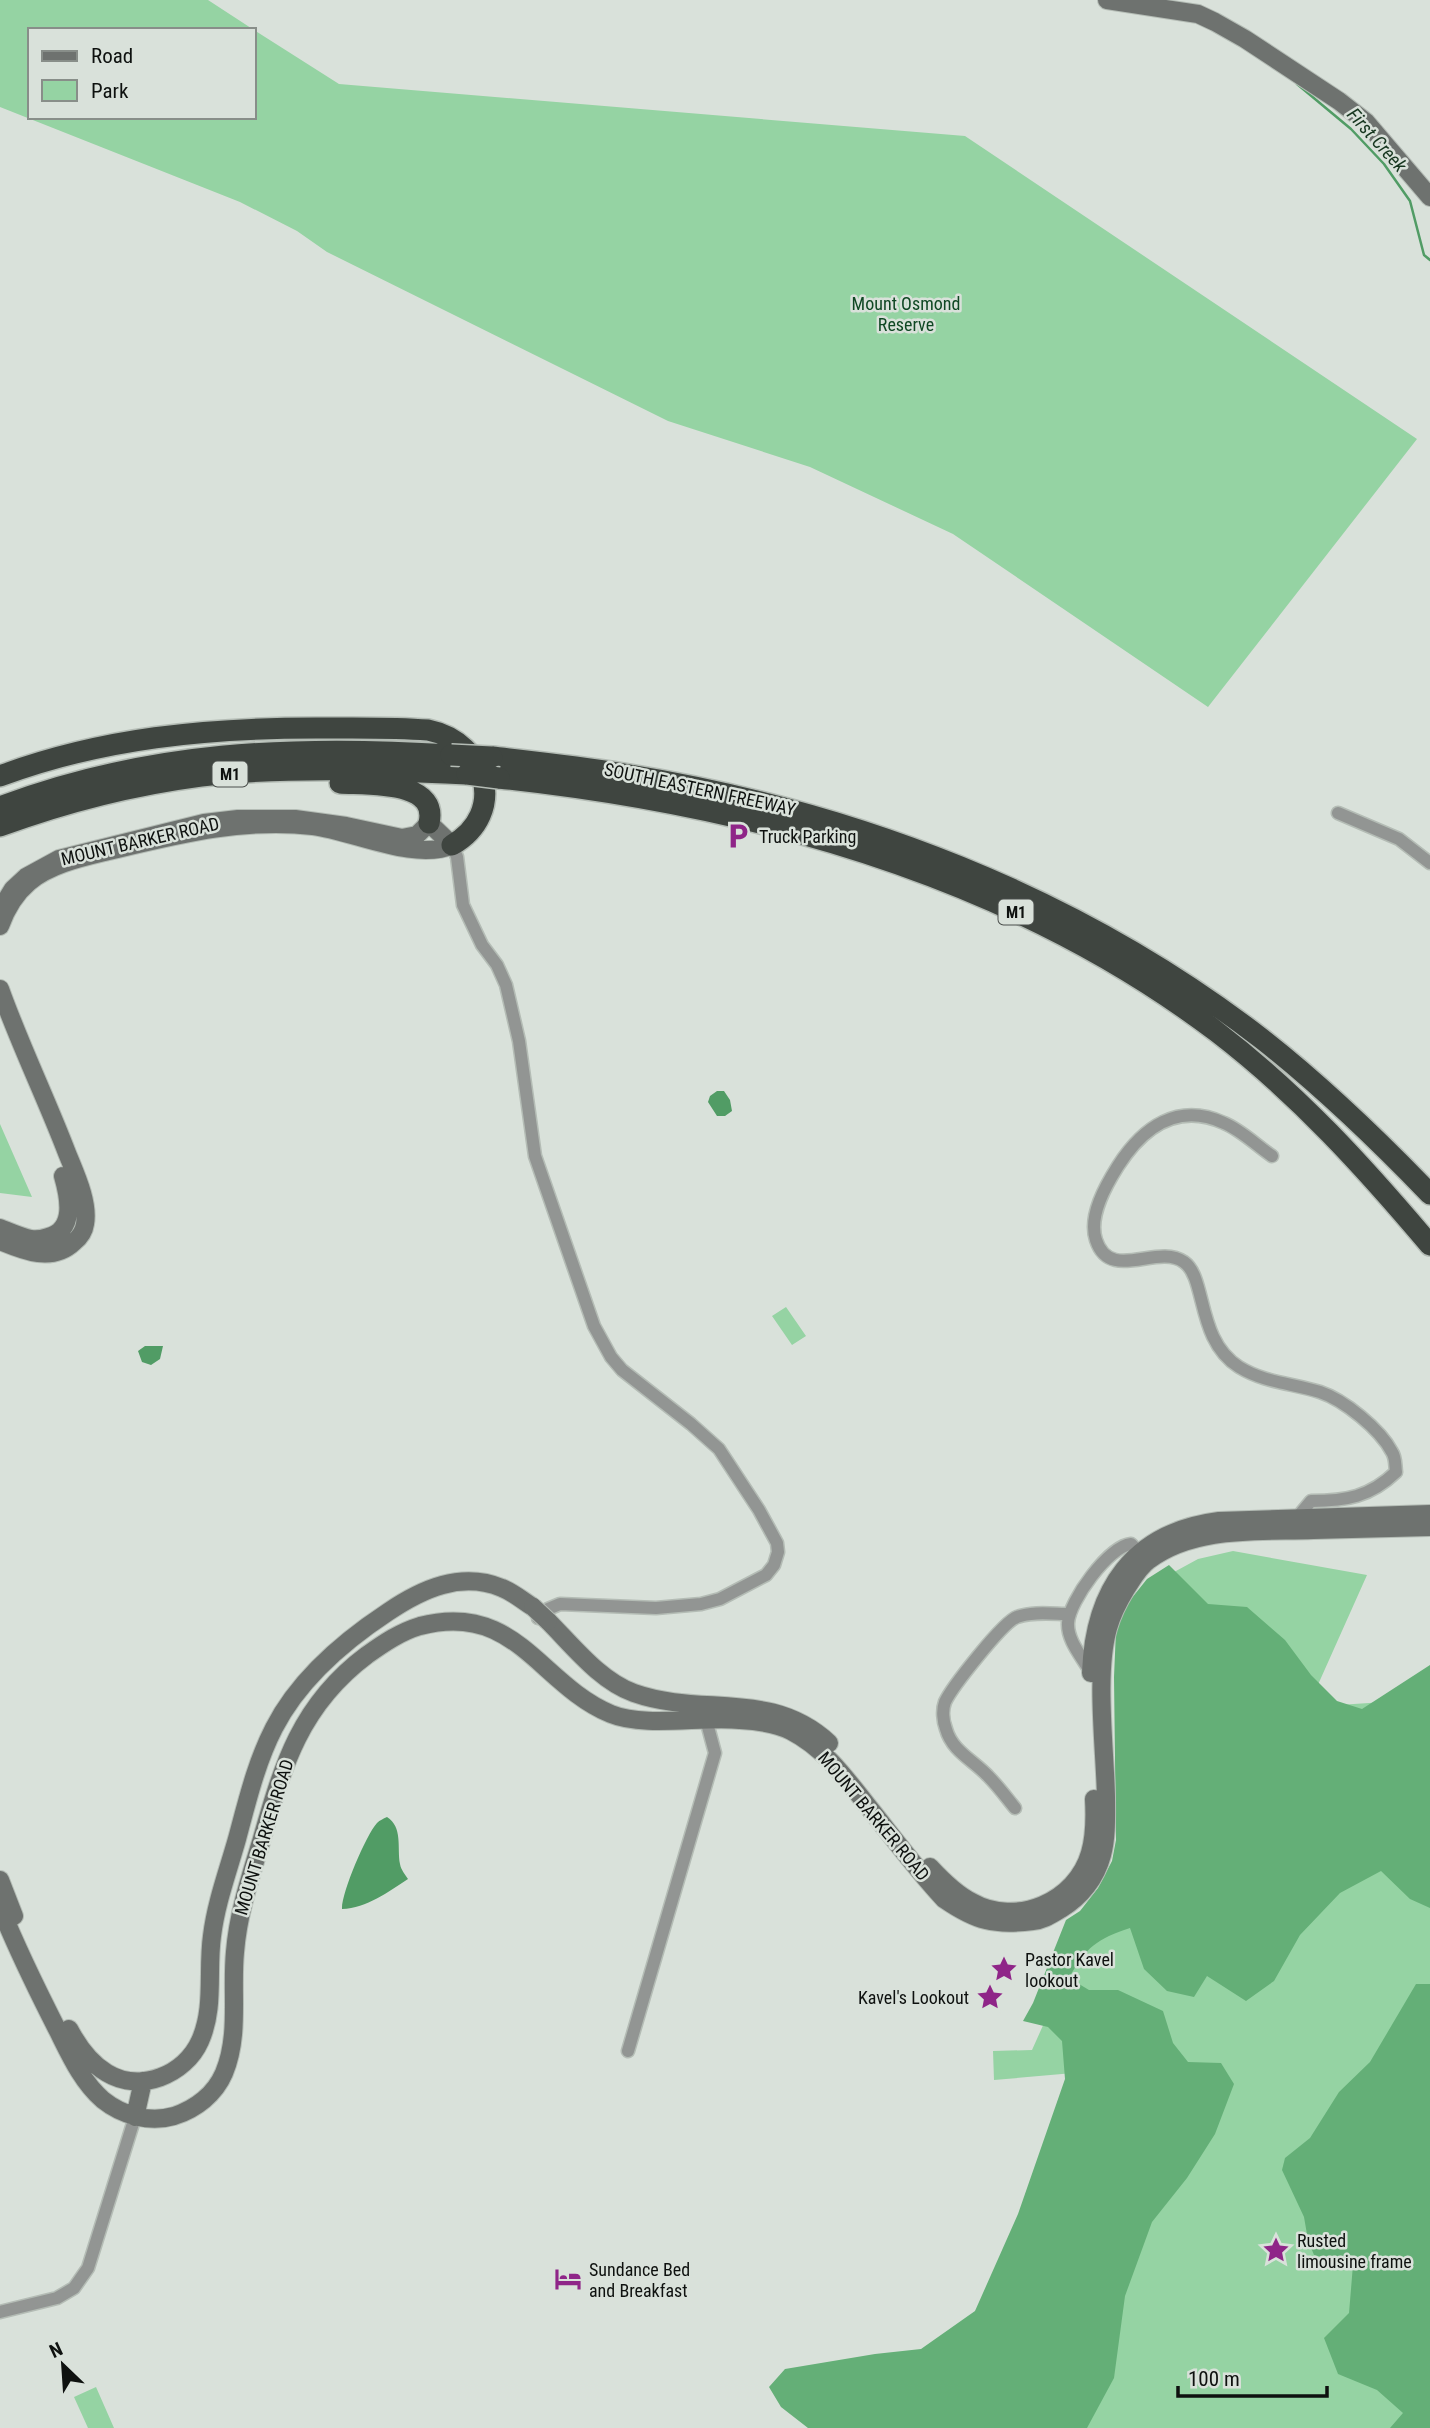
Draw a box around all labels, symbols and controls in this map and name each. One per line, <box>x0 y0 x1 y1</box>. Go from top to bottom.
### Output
legend <box>28 28 256 119</box>
text: Road <box>91 44 133 68</box>
text: Park <box>91 79 129 103</box>
water label: First Creek <box>1342 103 1412 177</box>
park label: Mount Osmond Reserve <box>852 293 960 335</box>
street label: SOUTH EASTERN FREEWAY <box>602 758 798 820</box>
road number: M1 <box>212 762 247 786</box>
street label: MOUNT BARKER ROAD <box>59 813 221 869</box>
parking icon: Truck Parking <box>723 821 753 851</box>
place label: Truck Parking <box>759 826 856 847</box>
road number: M1 <box>998 900 1034 924</box>
street label: MOUNT BARKER ROAD <box>814 1747 934 1885</box>
street label: MOUNT BARKER ROAD <box>230 1757 298 1917</box>
place label: Pastor Kavel lookout <box>1025 1949 1114 1991</box>
place icon: Pastor Kavel lookout <box>989 1954 1019 1984</box>
place icon: Kavel's Lookout <box>975 1982 1005 2012</box>
place label: Kavel's Lookout <box>858 1987 969 2008</box>
place label: Rusted limousine frame <box>1297 2230 1412 2272</box>
place icon: Rusted limousine frame <box>1261 2235 1291 2265</box>
place label: Sundance Bed and Breakfast <box>589 2259 690 2301</box>
hotel icon: Sundance Bed and Breakfast <box>553 2264 583 2294</box>
north arrow <box>28 2330 98 2400</box>
text: N <box>46 2337 66 2363</box>
scale bar <box>1178 2354 1327 2398</box>
text: 100 m <box>1188 2367 1240 2391</box>

